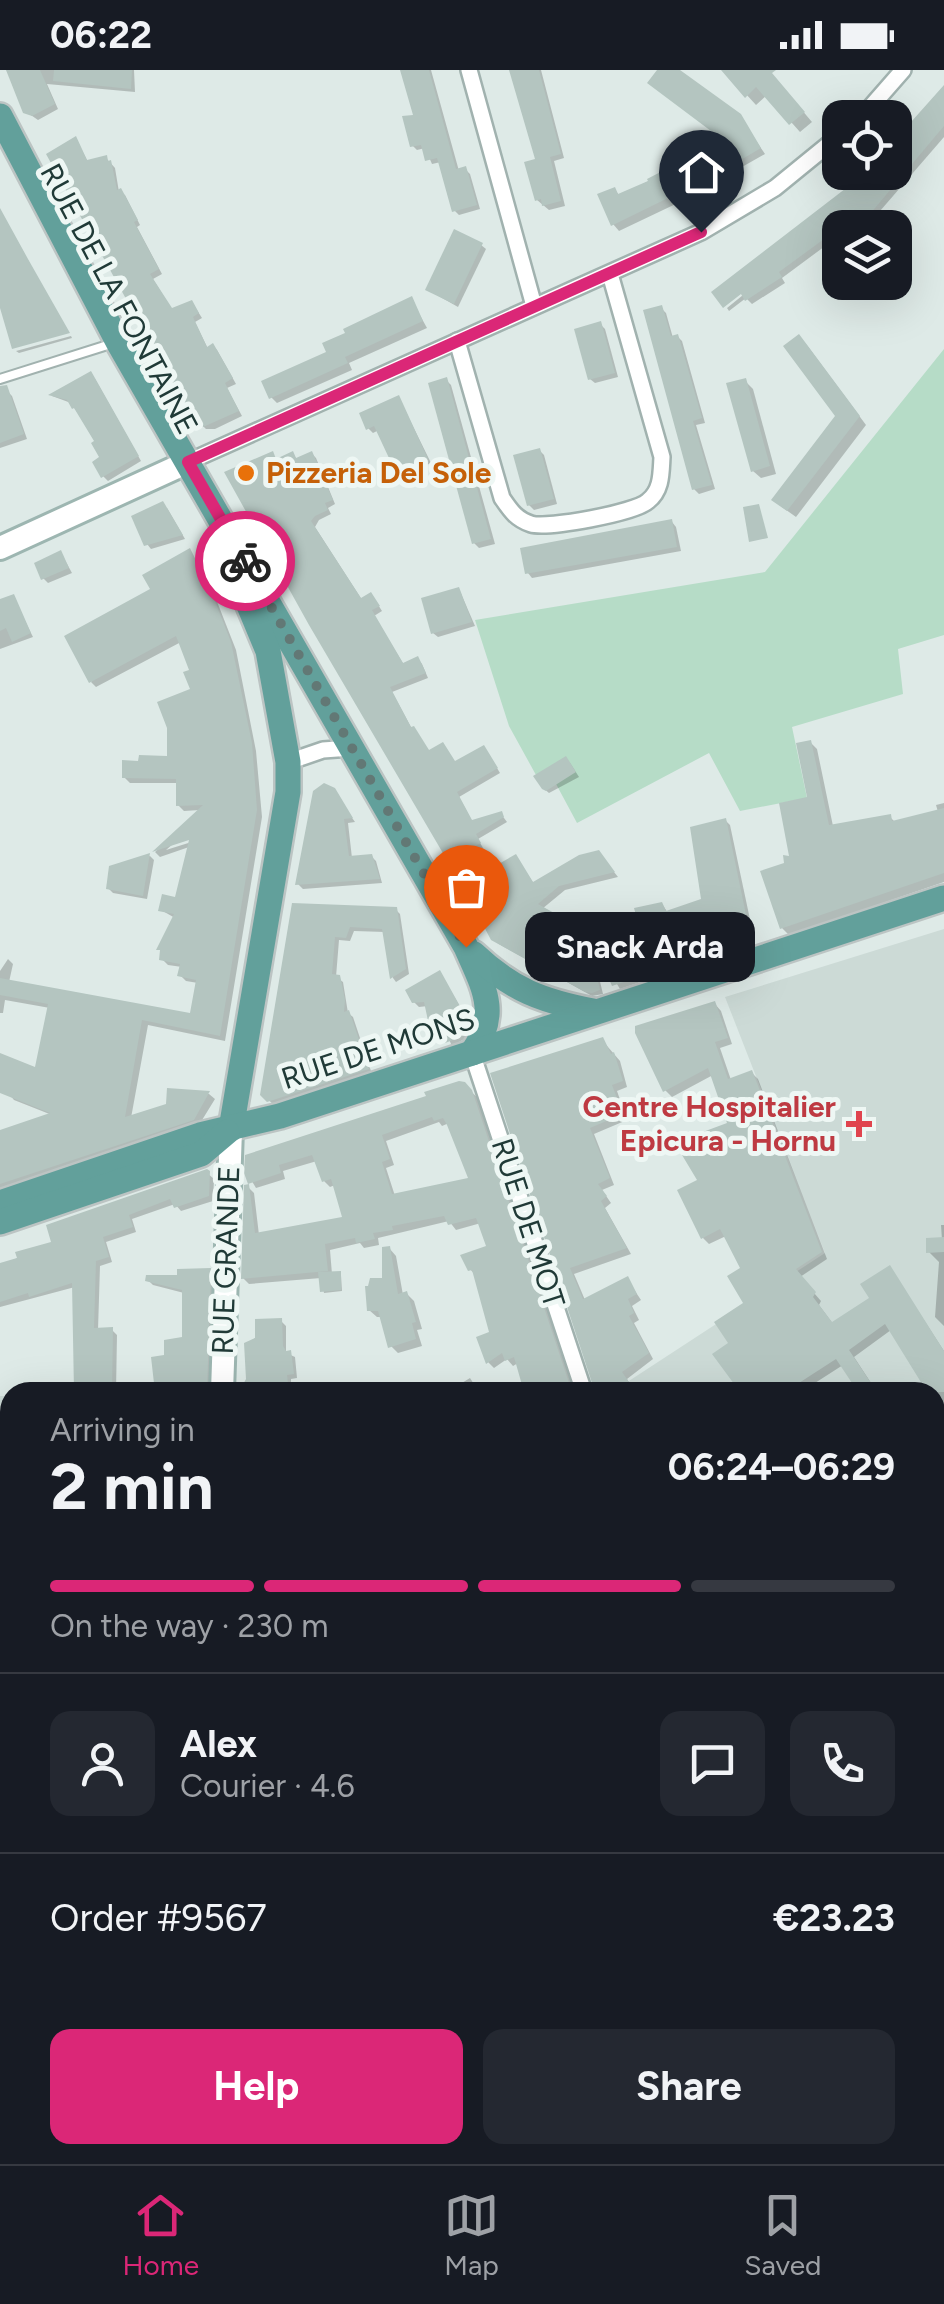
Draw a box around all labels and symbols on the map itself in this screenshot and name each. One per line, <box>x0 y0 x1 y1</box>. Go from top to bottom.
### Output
pin <box>659 130 744 233</box>
street label: RUE DE LA FONTAINE <box>32 157 206 440</box>
place label: Pizzeria Del Sole <box>266 454 492 491</box>
marker: Pizzeria Del Sole <box>235 462 257 484</box>
courier <box>195 511 295 611</box>
pin <box>424 845 509 948</box>
callout: Snack Arda <box>526 912 756 982</box>
street label: RUE DE MONS <box>276 1000 479 1097</box>
place label: Centre Hospitalier Epicura - Hornu <box>583 1088 836 1159</box>
marker: Centre Hospitalier Epicura - Hornu <box>846 1111 872 1137</box>
street label: RUE DE MOT <box>484 1133 573 1313</box>
street label: RUE GRANDE <box>204 1165 247 1355</box>

